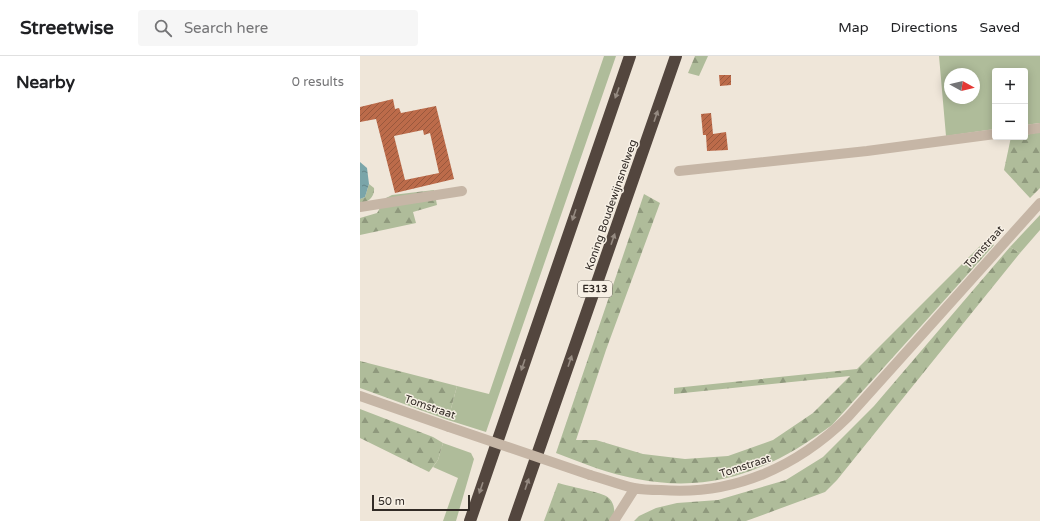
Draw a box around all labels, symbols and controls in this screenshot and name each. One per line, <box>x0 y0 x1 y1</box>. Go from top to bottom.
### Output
search box <box>138 10 418 46</box>
text: Streetwise <box>20 17 114 39</box>
icon: search <box>152 17 174 39</box>
text: Search here <box>184 19 268 37</box>
text: Map <box>838 19 869 36</box>
text: Directions <box>891 19 958 36</box>
text: Saved <box>980 19 1020 36</box>
north arrow <box>944 68 980 104</box>
map controls <box>992 68 1028 140</box>
button: + <box>992 68 1028 104</box>
text: Nearby <box>16 72 75 93</box>
text: 0 results <box>292 74 344 90</box>
one-way arrow <box>614 87 620 99</box>
button: − <box>992 104 1028 140</box>
one-way arrow <box>653 110 659 122</box>
street label: Koning Boudewijnsnelweg <box>582 138 640 272</box>
one-way arrow <box>571 210 577 222</box>
street label: Tomstraat <box>961 223 1007 271</box>
one-way arrow <box>610 232 616 244</box>
road number: E313 <box>578 281 612 297</box>
one-way arrow <box>567 355 573 367</box>
one-way arrow <box>520 359 526 371</box>
street label: Tomstraat <box>403 392 457 422</box>
street label: Tomstraat <box>718 452 772 480</box>
one-way arrow <box>524 478 530 490</box>
one-way arrow <box>478 482 484 494</box>
scale bar <box>372 493 470 512</box>
text: 50 m <box>378 495 405 508</box>

